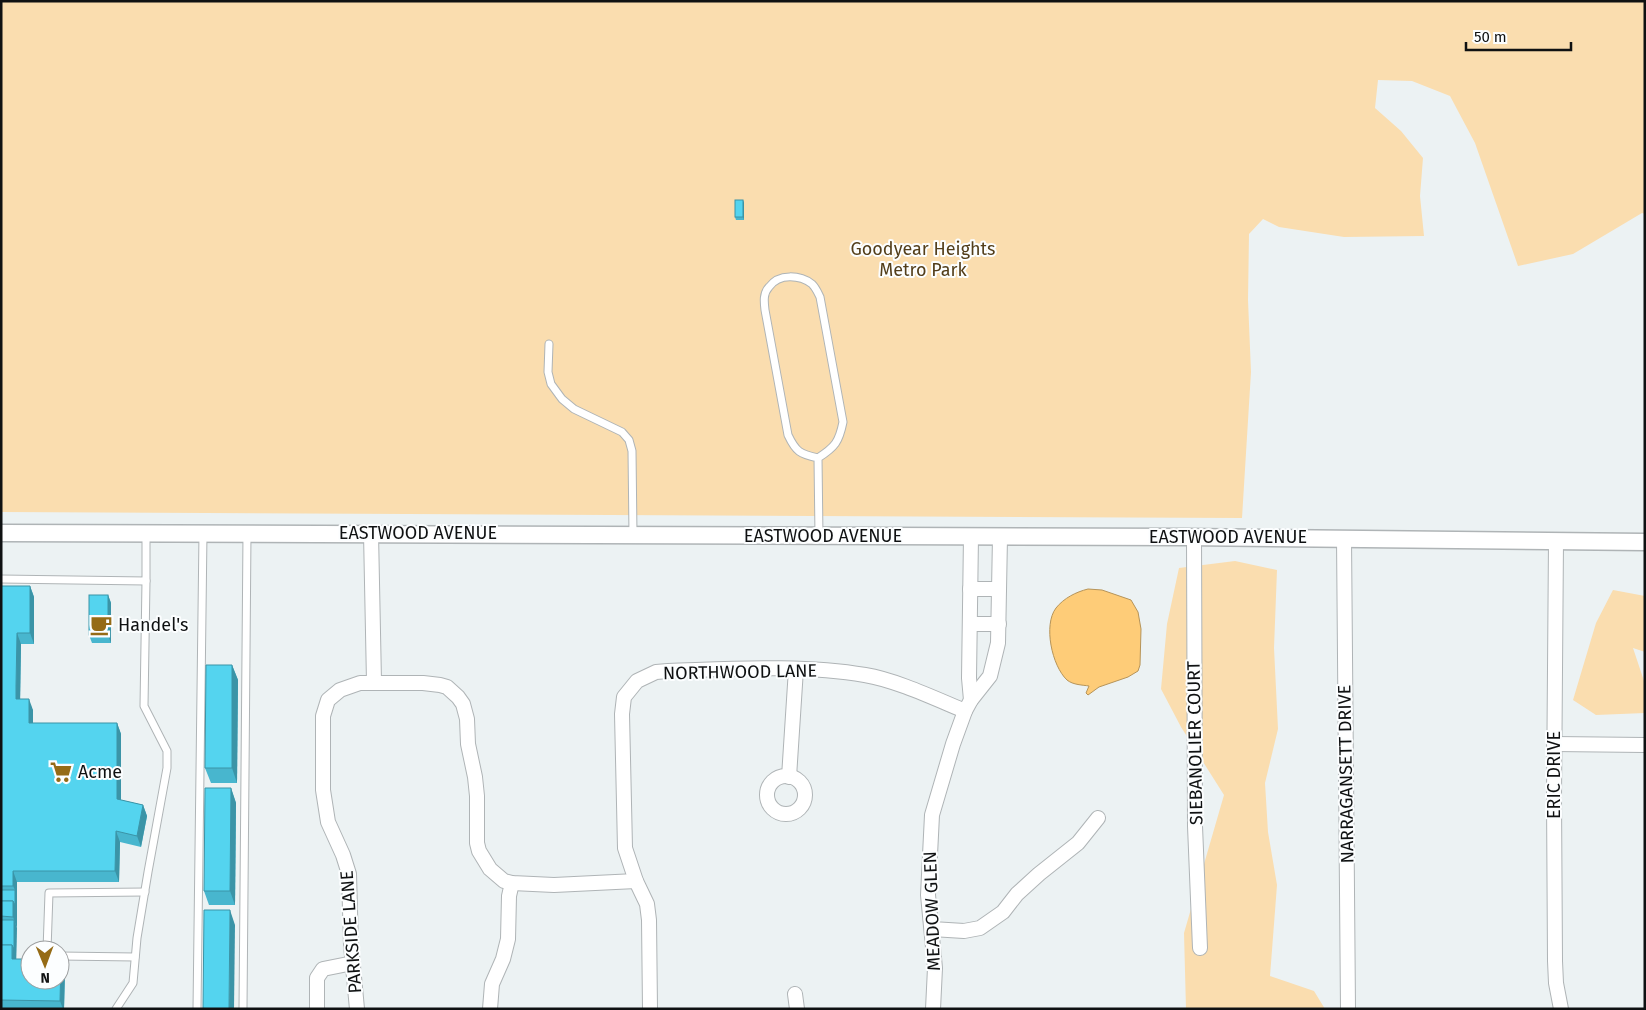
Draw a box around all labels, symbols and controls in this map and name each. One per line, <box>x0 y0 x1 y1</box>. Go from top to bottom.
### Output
scale bar <box>1466 20 1571 52</box>
text: 50 m <box>1474 28 1507 46</box>
park label: Goodyear Heights Metro Park <box>850 238 996 281</box>
street label: EASTWOOD AVENUE <box>339 522 497 544</box>
street label: EASTWOOD AVENUE <box>744 525 902 547</box>
street label: EASTWOOD AVENUE <box>1149 526 1307 548</box>
cafe icon: Handel's <box>88 612 114 638</box>
place label: Handel's <box>118 614 188 636</box>
street label: NORTHWOOD LANE <box>663 660 817 684</box>
street label: SIEBANOLIER COURT <box>1183 660 1207 825</box>
street label: NARRAGANSETT DRIVE <box>1333 684 1359 864</box>
street label: ERIC DRIVE <box>1543 731 1565 819</box>
supermarket icon: Acme <box>48 759 74 785</box>
place label: Acme <box>78 761 122 783</box>
street label: MEADOW GLEN <box>919 851 945 971</box>
street label: PARKSIDE LANE <box>336 870 366 994</box>
north arrow <box>20 940 70 990</box>
text: N <box>40 969 50 986</box>

